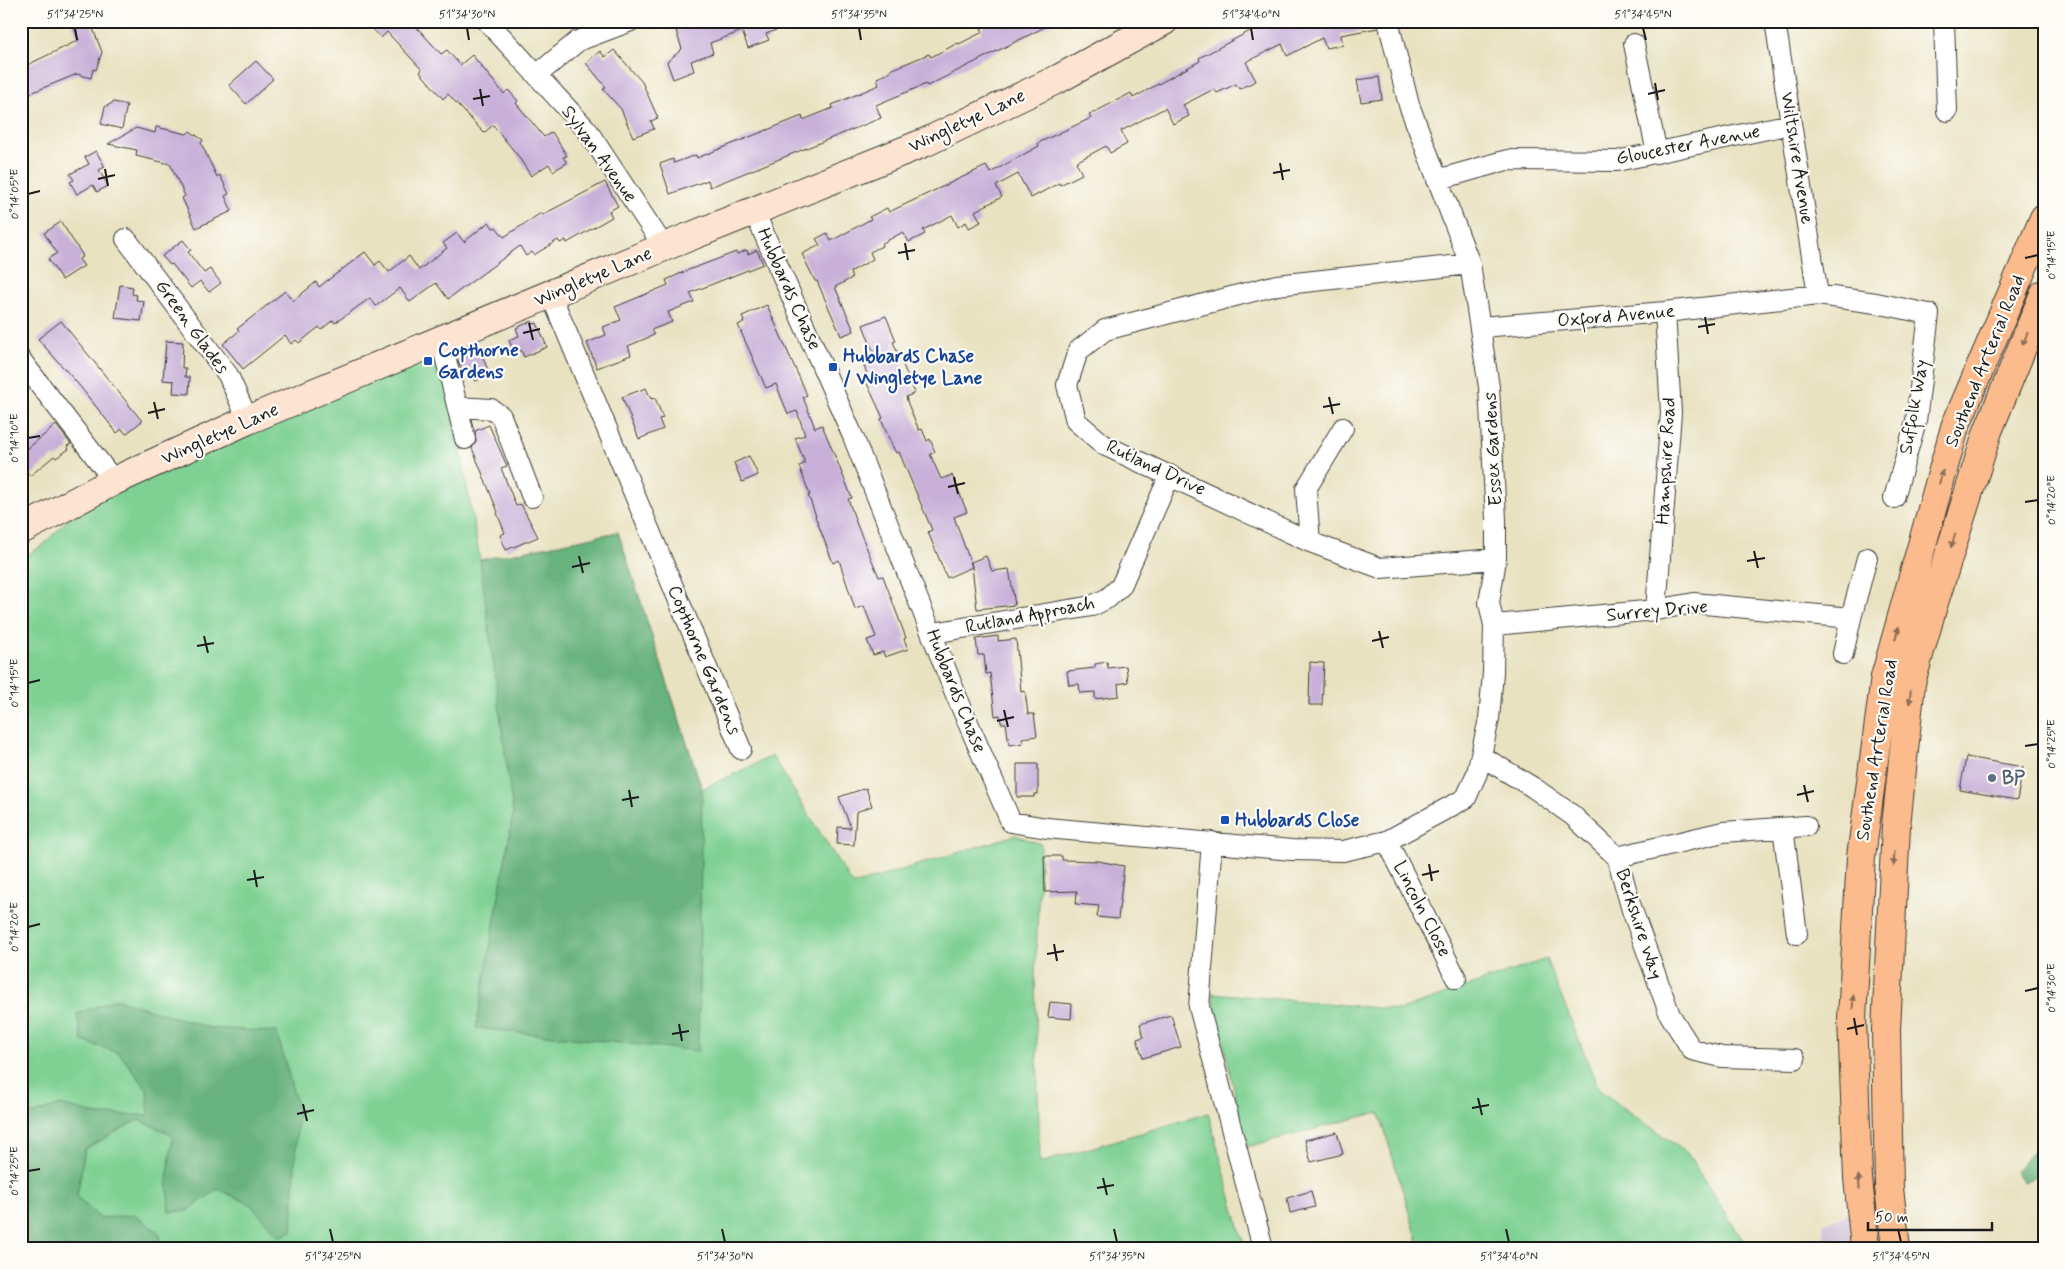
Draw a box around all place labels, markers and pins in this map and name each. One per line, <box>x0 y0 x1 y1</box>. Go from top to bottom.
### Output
place label: Copthorne Gardens <box>438 338 519 385</box>
place label: Hubbards Chase / Wingletye Lane <box>843 344 982 394</box>
marker: Copthorne Gardens <box>422 355 434 367</box>
marker: Hubbards Chase / Wingletye Lane <box>827 361 839 373</box>
place label: BP <box>2002 766 2026 791</box>
marker: BP <box>1986 772 1998 784</box>
place label: Hubbards Close <box>1235 808 1359 833</box>
marker: Hubbards Close <box>1219 814 1231 826</box>

